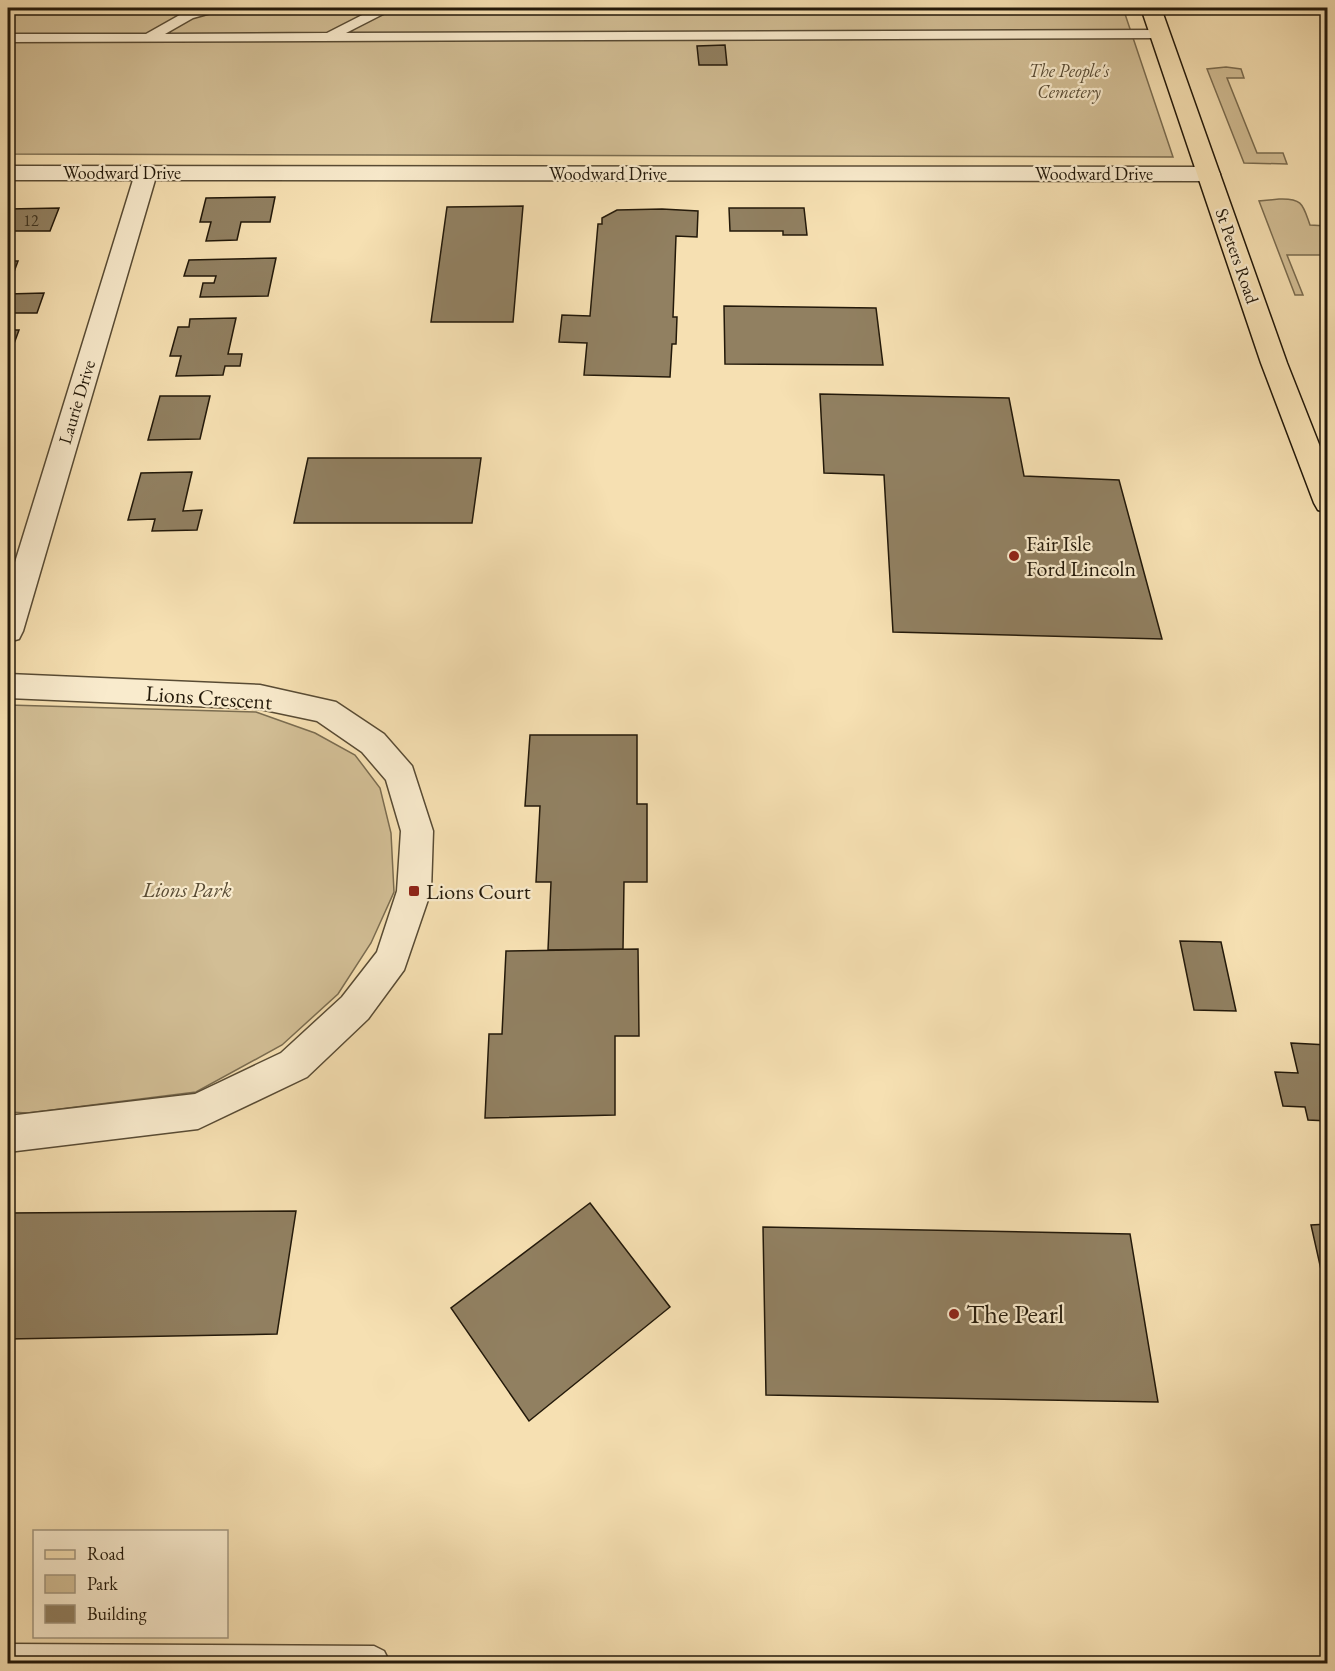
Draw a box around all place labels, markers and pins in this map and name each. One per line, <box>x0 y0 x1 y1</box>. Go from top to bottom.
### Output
place label: Fair Isle Ford Lincoln <box>1026 529 1137 583</box>
marker: Fair Isle Ford Lincoln <box>1007 549 1021 563</box>
place label: Lions Court <box>426 877 531 906</box>
marker: Lions Court <box>407 884 421 898</box>
place label: The Pearl <box>966 1296 1064 1331</box>
marker: The Pearl <box>947 1307 961 1321</box>

